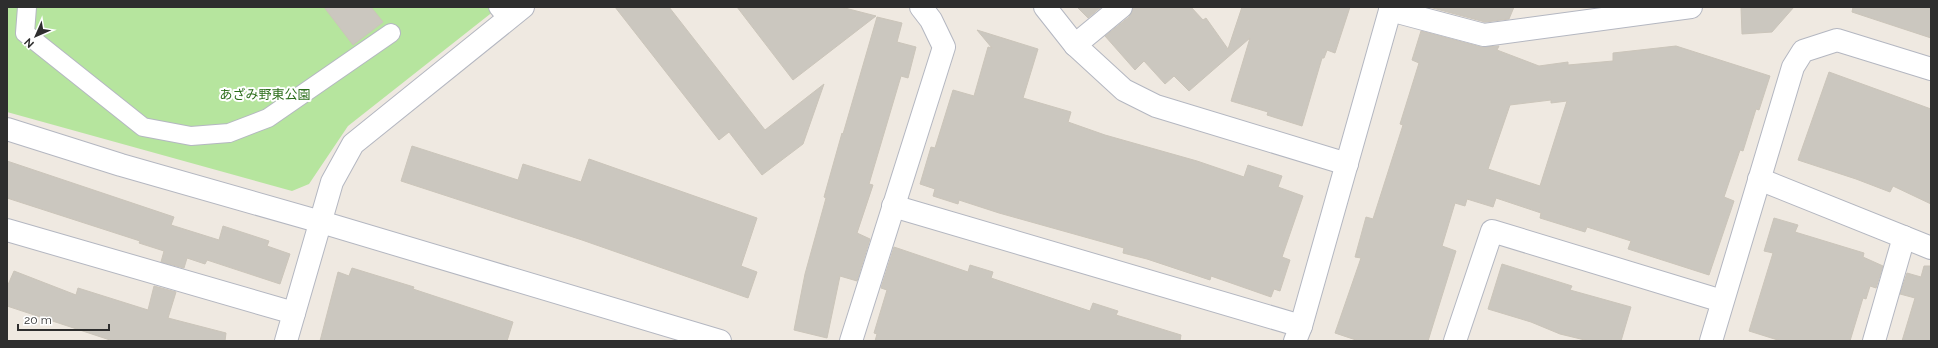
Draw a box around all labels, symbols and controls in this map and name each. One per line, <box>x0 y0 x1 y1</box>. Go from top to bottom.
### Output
north arrow <box>16 16 56 56</box>
text: N <box>22 35 37 50</box>
park label: あざみ野東公園 <box>219 87 311 102</box>
scale bar <box>18 306 109 332</box>
text: 20 m <box>24 313 52 327</box>

